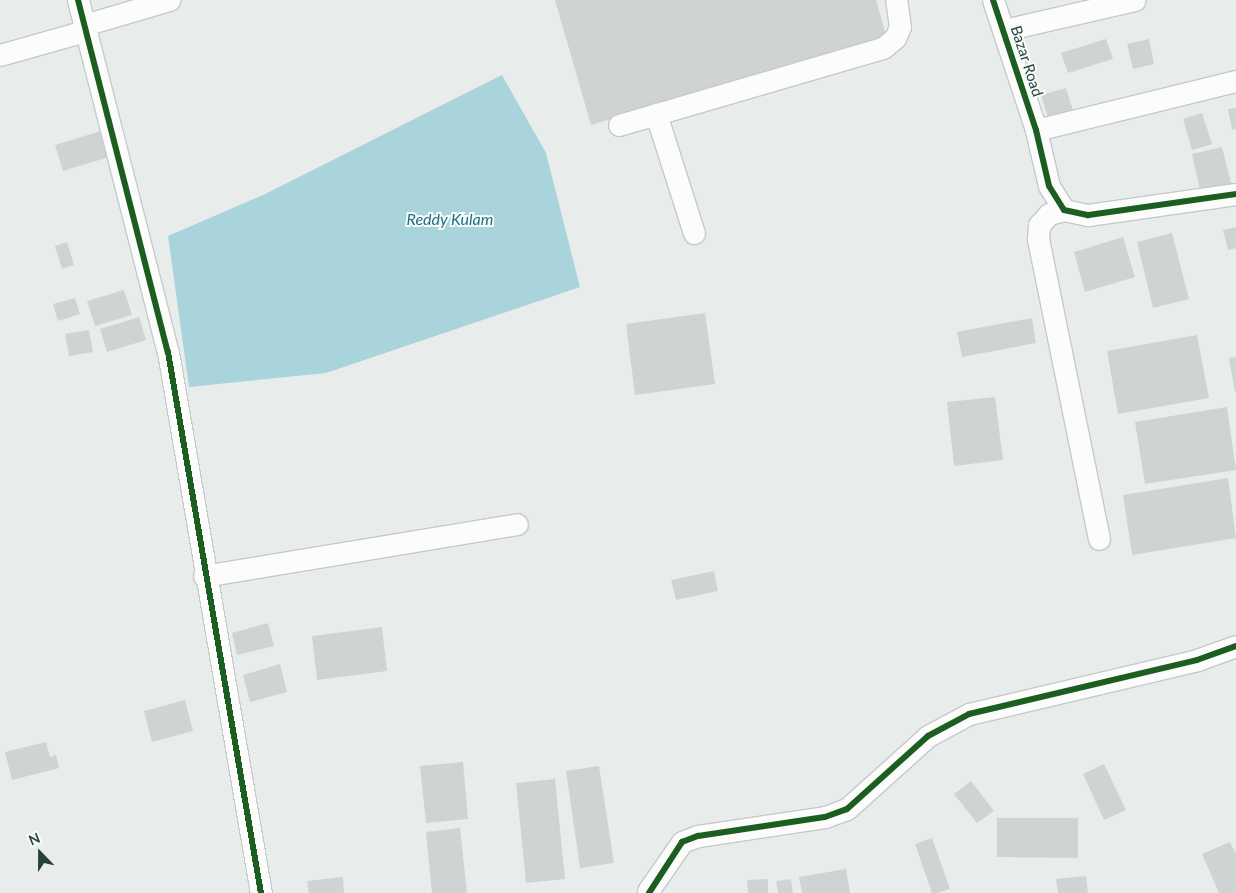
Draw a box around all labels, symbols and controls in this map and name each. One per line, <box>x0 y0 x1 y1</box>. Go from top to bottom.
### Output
street label: Bazar Road <box>1007 23 1047 99</box>
water label: Reddy Kulam <box>406 209 494 229</box>
north arrow <box>15 828 65 878</box>
text: N <box>26 829 42 849</box>

